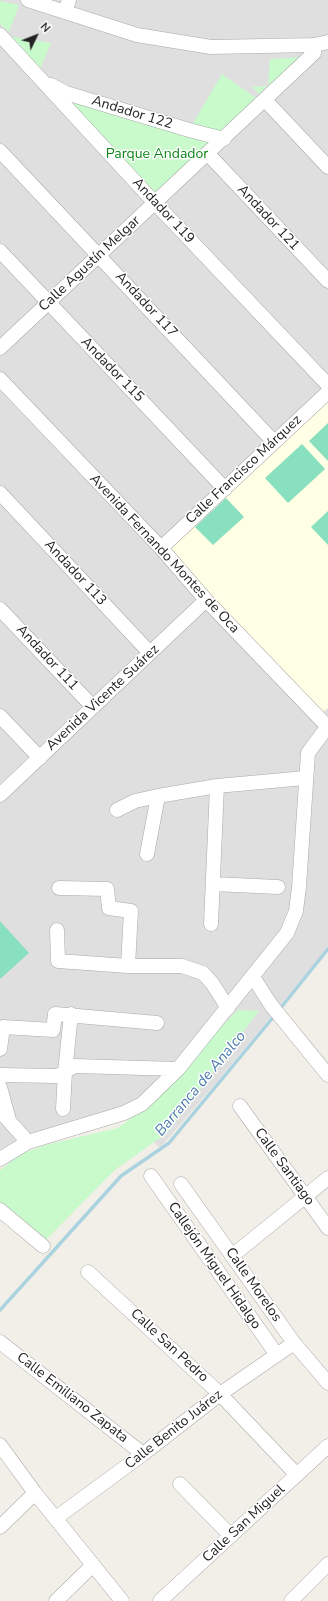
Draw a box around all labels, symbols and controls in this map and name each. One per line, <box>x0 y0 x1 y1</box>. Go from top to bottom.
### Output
north arrow <box>16 16 56 56</box>
text: N <box>37 19 53 36</box>
street label: Andador 122 <box>90 93 174 133</box>
park label: Parque Andador <box>106 147 208 163</box>
street label: Andador 119 <box>128 175 198 247</box>
street label: Andador 121 <box>233 182 303 254</box>
street label: Calle Agustín Melgar <box>36 213 144 315</box>
street label: Andador 117 <box>111 269 181 341</box>
street label: Andador 115 <box>77 334 147 406</box>
street label: Calle Francisco Márquez <box>183 412 305 528</box>
street label: Avenida Fernando Montes de Oca <box>86 471 242 637</box>
street label: Andador 113 <box>40 537 110 609</box>
street label: Andador 111 <box>12 622 82 694</box>
street label: Avenida Vicente Suárez <box>43 641 163 755</box>
water label: Barranca de Analco <box>152 1028 250 1140</box>
street label: Calle Santiago <box>250 1125 318 1209</box>
street label: Callejón Miguel Hidalgo <box>164 1199 264 1333</box>
street label: Calle Morelos <box>221 1245 285 1325</box>
street label: Calle San Pedro <box>127 1306 211 1386</box>
street label: Calle Emiliano Zapata <box>13 1349 131 1447</box>
street label: Calle Benito Juárez <box>122 1387 226 1473</box>
street label: Calle San Miguel <box>199 1482 289 1566</box>

